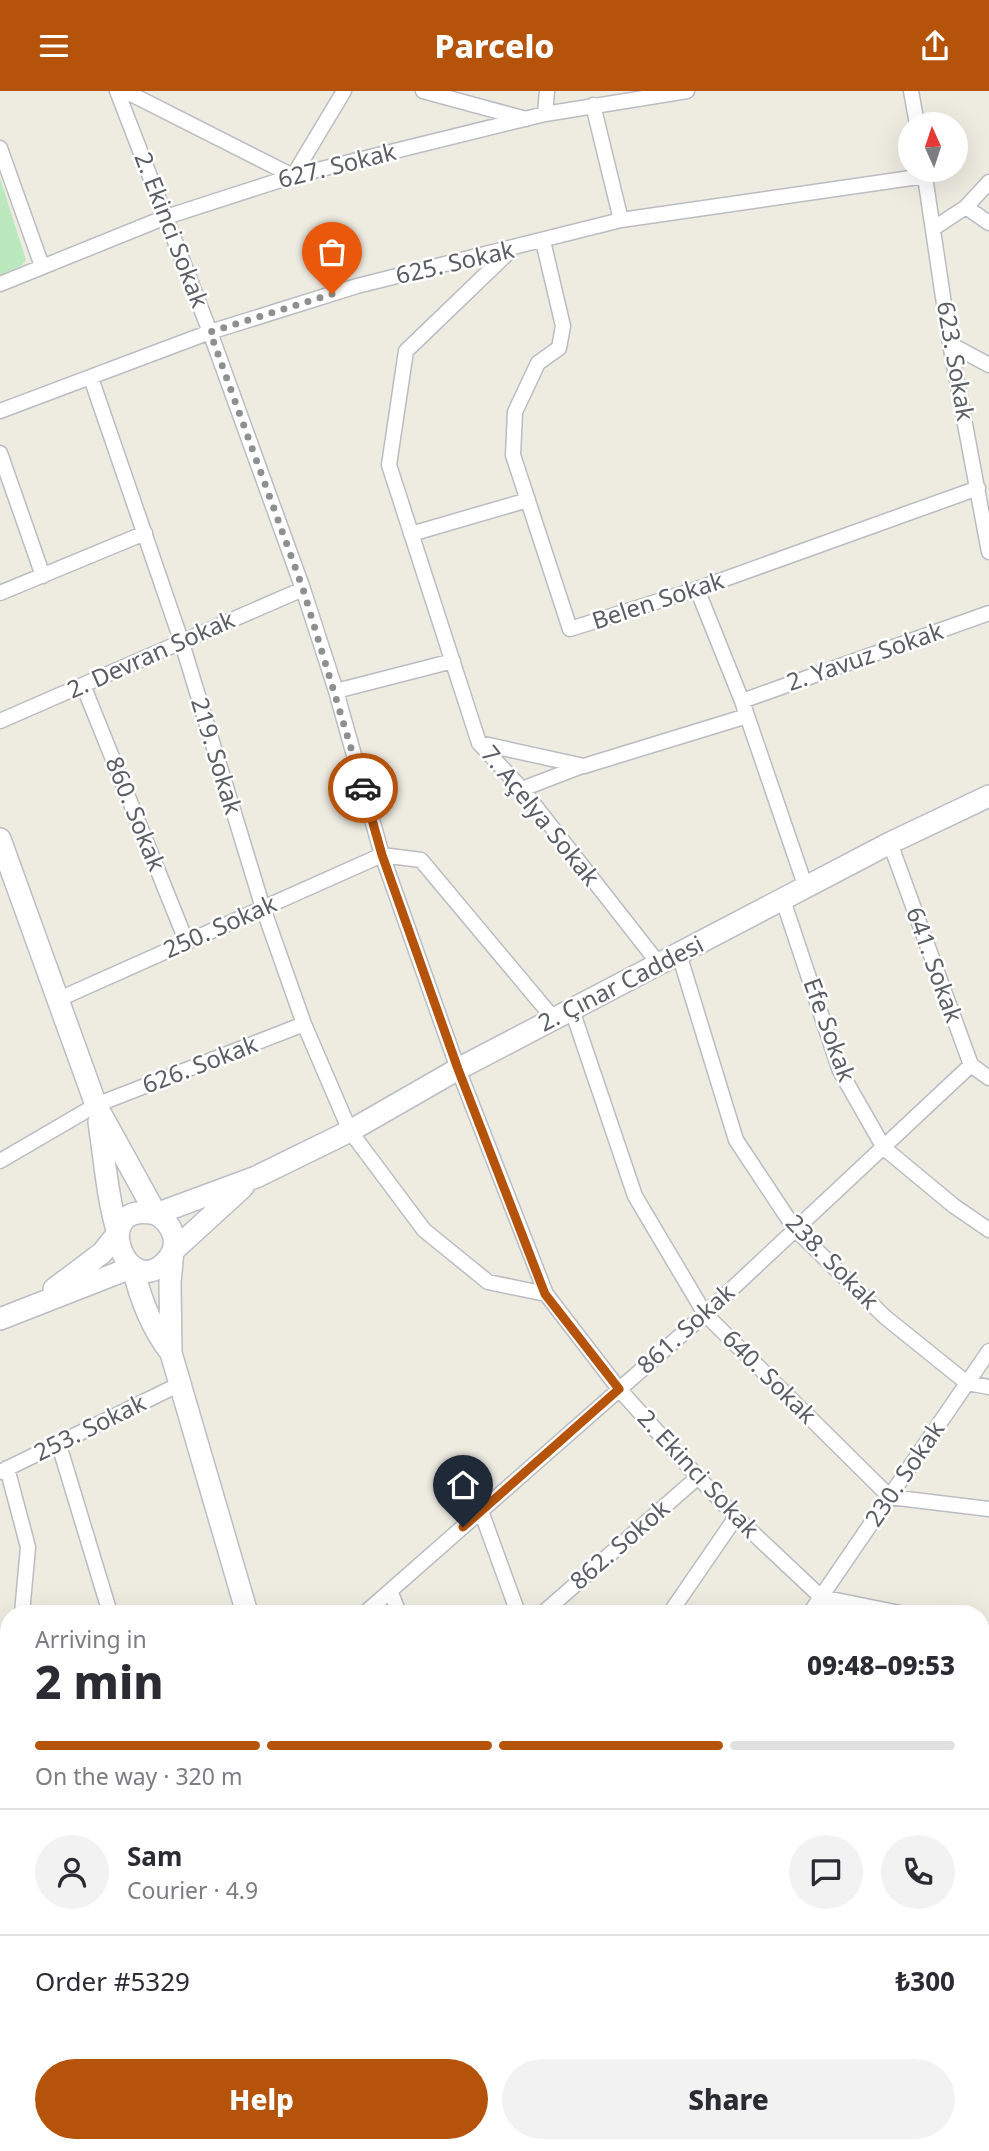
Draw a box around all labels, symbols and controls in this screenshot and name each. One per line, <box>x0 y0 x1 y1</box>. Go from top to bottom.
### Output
text: Parcelo <box>435 24 554 67</box>
icon: menu <box>35 27 73 65</box>
icon: share <box>916 27 954 65</box>
north arrow <box>898 112 968 182</box>
map controls <box>898 112 968 182</box>
street label: 627. Sokak <box>274 134 399 195</box>
street label: 2. Ekinci Sokak <box>128 147 217 312</box>
pin <box>302 222 362 294</box>
street label: 625. Sokak <box>392 232 517 291</box>
icon: bag <box>313 233 351 271</box>
street label: 623. Sokak <box>930 298 983 423</box>
street label: Belen Sokak <box>587 563 728 636</box>
street label: 2. Devran Sokak <box>61 602 239 705</box>
street label: 2. Yavuz Sokak <box>782 613 947 698</box>
street label: 219. Sokak <box>184 693 251 818</box>
street label: 7. Açelya Sokak <box>474 738 608 892</box>
street label: 860. Sokak <box>98 751 174 876</box>
courier <box>328 753 398 823</box>
icon: car <box>344 769 382 807</box>
street label: 250. Sokak <box>158 886 281 965</box>
street label: 641. Sokak <box>899 902 972 1027</box>
street label: 2. Çınar Caddesi <box>532 927 709 1039</box>
street label: Efe Sokak <box>796 973 864 1086</box>
street label: 626. Sokak <box>137 1027 262 1101</box>
street label: 238. Sokak <box>779 1206 887 1316</box>
street label: 861. Sokak <box>629 1275 741 1381</box>
street label: 640. Sokak <box>716 1322 825 1430</box>
street label: 253. Sokak <box>28 1385 151 1468</box>
street label: 2. Ekinci Sokak <box>631 1402 767 1544</box>
street label: 230. Sokak <box>856 1414 951 1532</box>
pin <box>433 1455 493 1527</box>
icon: home <box>444 1466 482 1504</box>
street label: 862. Sokok <box>562 1491 676 1596</box>
text: Arriving in <box>35 1623 147 1655</box>
text: 09:48–09:53 <box>807 1647 955 1683</box>
text: 2 min <box>35 1650 164 1712</box>
text: On the way · 320 m <box>35 1760 242 1792</box>
button: person <box>35 1835 109 1909</box>
button: chat <box>789 1835 863 1909</box>
button: phone <box>881 1835 955 1909</box>
text: Sam <box>127 1838 182 1874</box>
text: Courier · 4.9 <box>127 1874 258 1906</box>
text: Order #5329 <box>35 1963 190 1999</box>
text: ₺300 <box>896 1963 955 1999</box>
button: Help <box>35 2059 488 2139</box>
button: Share <box>502 2059 955 2139</box>

